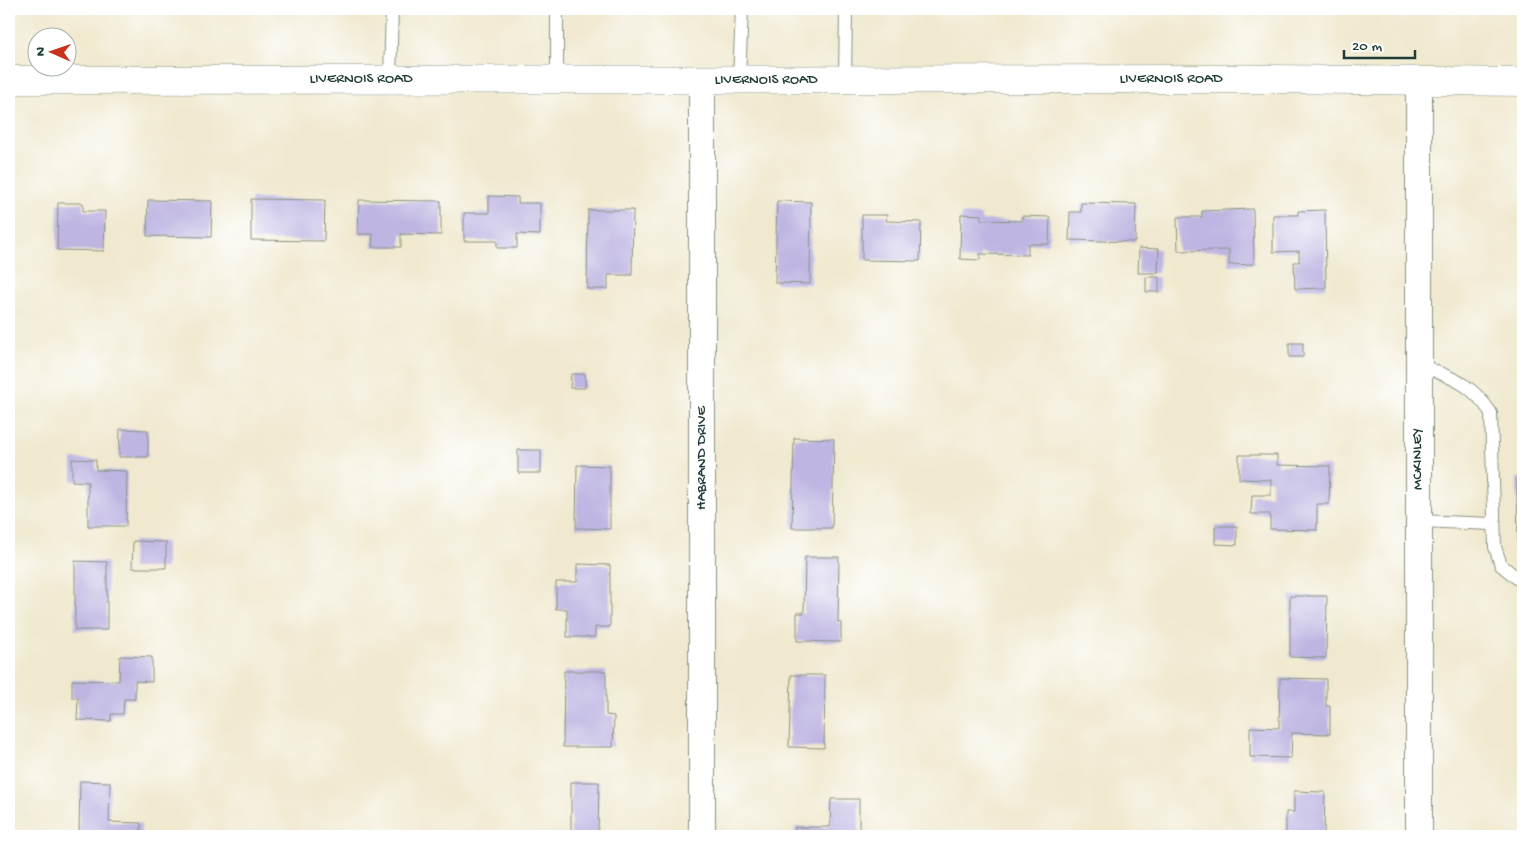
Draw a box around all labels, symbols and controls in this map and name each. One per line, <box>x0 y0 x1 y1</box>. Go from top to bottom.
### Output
north arrow <box>28 28 78 78</box>
scale bar <box>1344 28 1416 60</box>
text: 20 m <box>1352 38 1382 56</box>
text: N <box>33 47 50 56</box>
street label: LIVERNOIS ROAD <box>309 70 413 88</box>
street label: LIVERNOIS ROAD <box>1119 70 1223 88</box>
street label: LIVERNOIS ROAD <box>714 71 818 89</box>
street label: HABRAND DRIVE <box>693 405 711 510</box>
street label: MCKINLEY <box>1408 428 1428 490</box>

